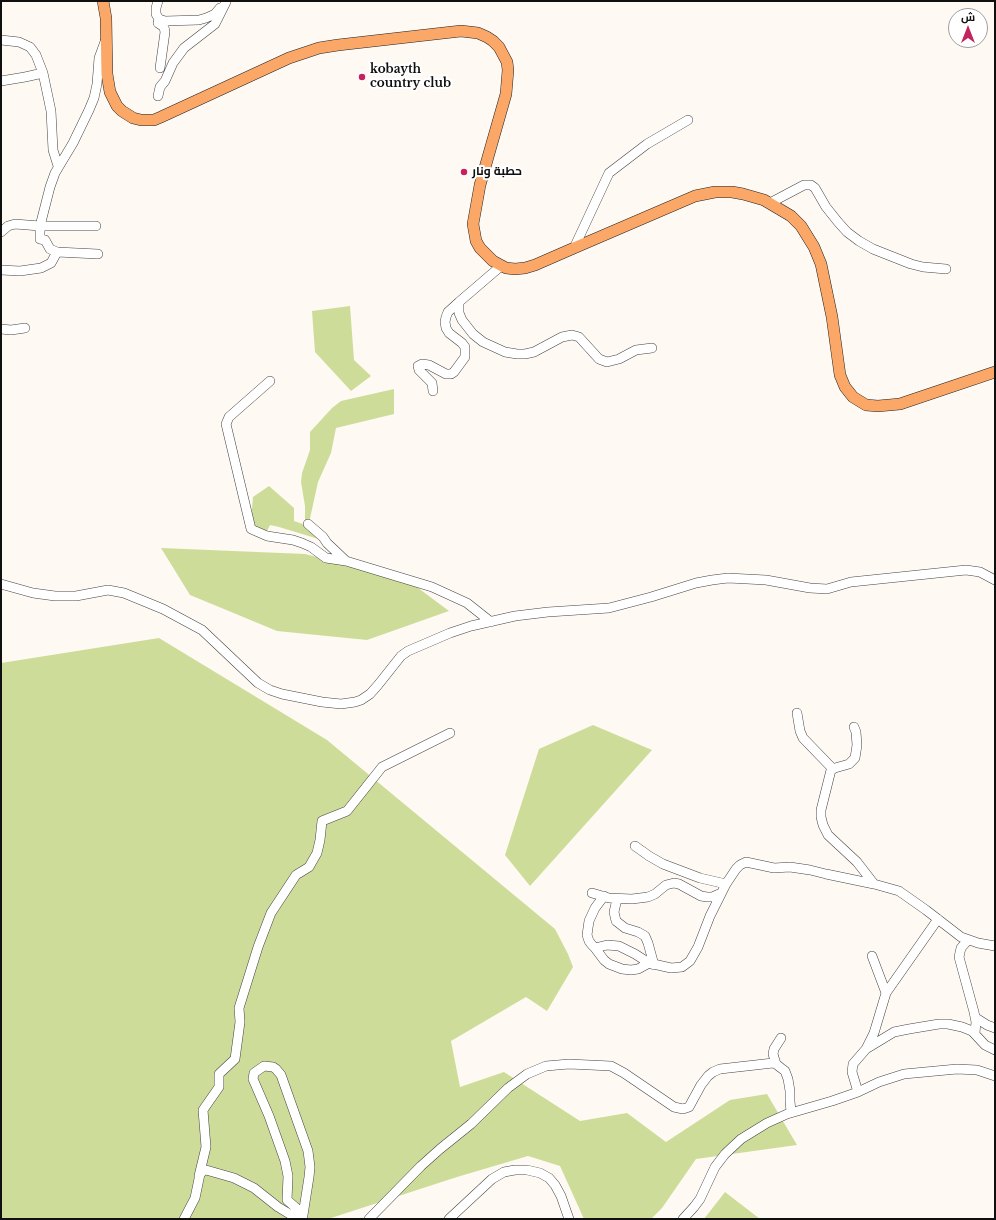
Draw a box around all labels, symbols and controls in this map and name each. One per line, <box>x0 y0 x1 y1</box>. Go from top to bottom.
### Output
north arrow <box>948 8 988 48</box>
text: ش <box>961 10 975 24</box>
place label: kobayth country club <box>370 63 451 91</box>
marker: kobayth country club <box>357 72 367 82</box>
place label: حطبة ونار <box>472 165 522 179</box>
marker: حطبة ونار <box>459 167 469 177</box>

